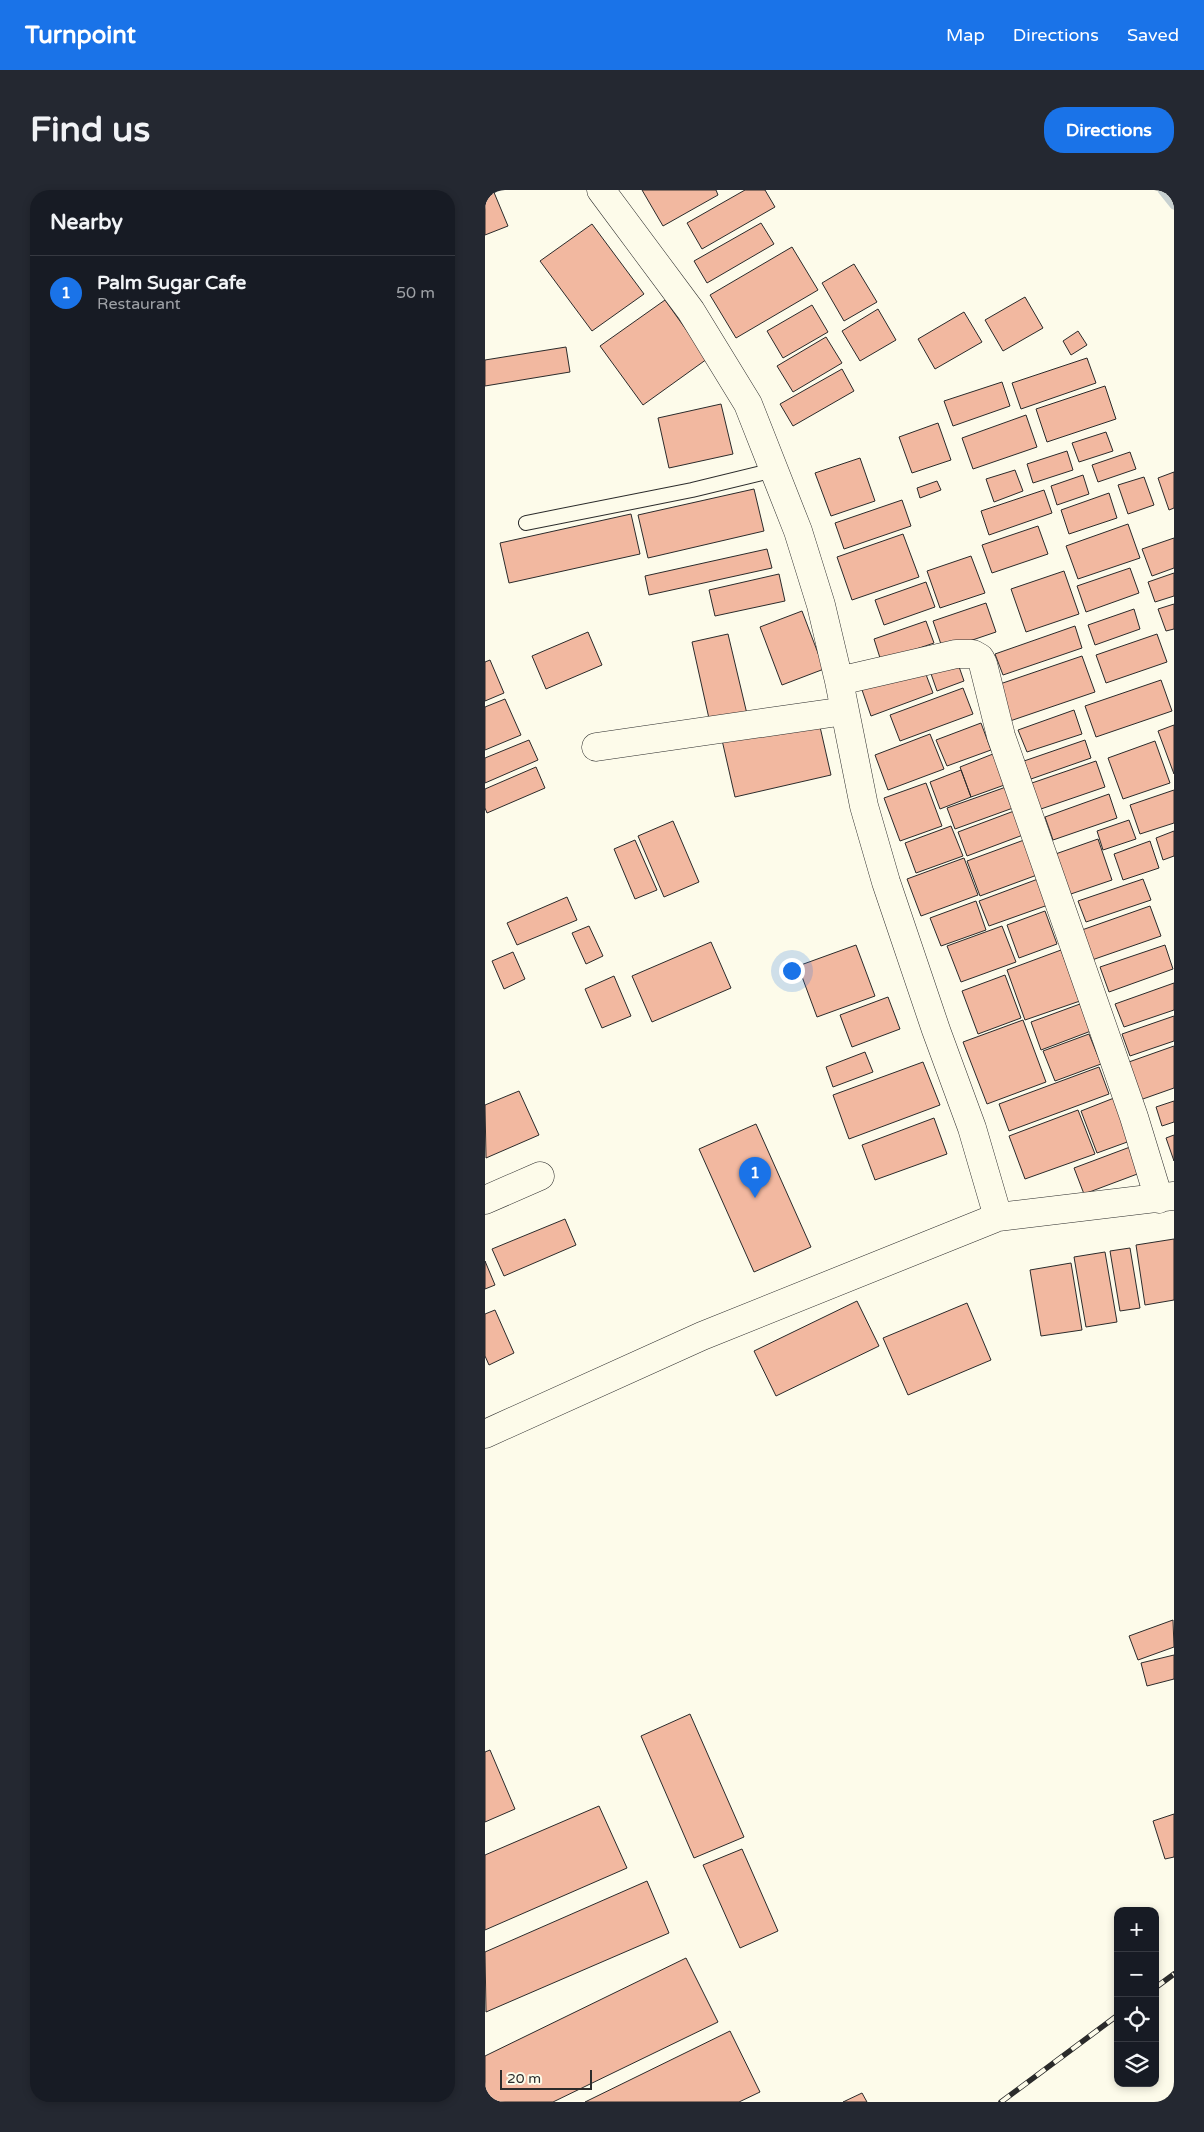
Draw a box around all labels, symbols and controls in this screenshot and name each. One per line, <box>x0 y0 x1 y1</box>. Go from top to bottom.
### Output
text: Turnpoint <box>25 21 136 50</box>
text: Map <box>946 24 985 46</box>
text: Directions <box>1013 24 1099 46</box>
text: Saved <box>1127 24 1179 46</box>
button: Directions <box>1044 107 1174 153</box>
text: Find us <box>30 109 150 151</box>
text: Nearby <box>50 210 123 235</box>
text: Palm Sugar Cafe <box>97 272 246 294</box>
text: 1 <box>61 283 71 303</box>
text: 50 m <box>396 283 435 303</box>
text: Restaurant <box>97 294 181 314</box>
your location <box>779 958 805 984</box>
pin: 1 <box>739 1157 771 1198</box>
map controls <box>1114 1907 1159 2087</box>
button: + <box>1114 1907 1159 1952</box>
button: − <box>1114 1952 1159 1997</box>
button: locate <box>1114 1997 1159 2042</box>
button: layers <box>1114 2042 1159 2087</box>
scale bar <box>500 2067 593 2090</box>
text: 20 m <box>507 2070 541 2087</box>

